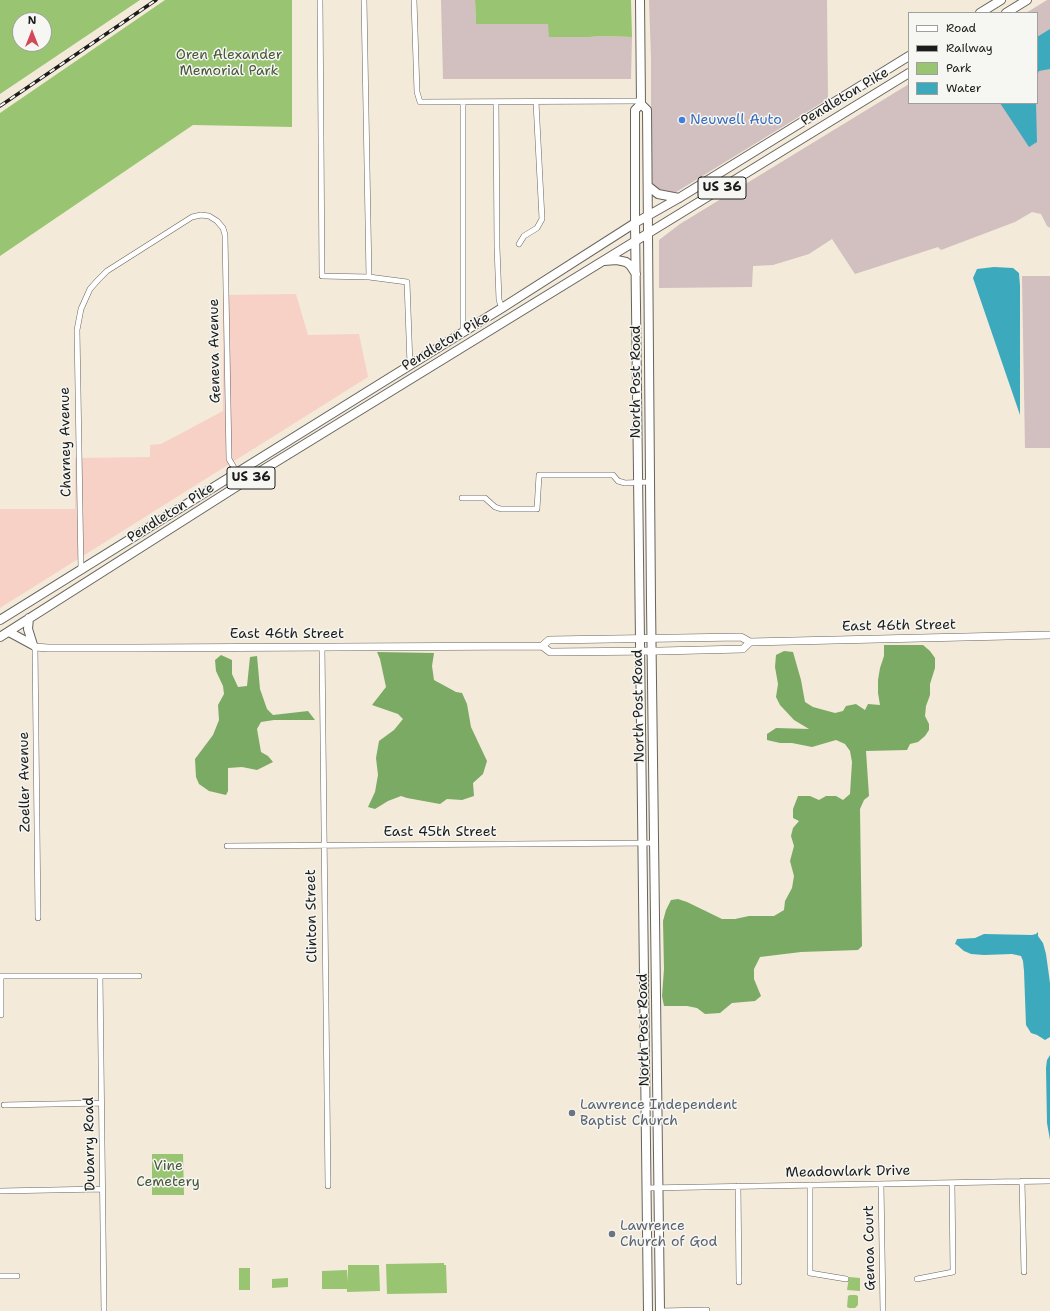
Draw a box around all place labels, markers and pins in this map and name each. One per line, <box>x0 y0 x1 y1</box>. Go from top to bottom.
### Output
place label: Neuwell Auto <box>690 112 782 128</box>
marker: Neuwell Auto <box>677 115 687 125</box>
place label: Lawrence Independent Baptist Church <box>580 1097 737 1130</box>
marker: Lawrence Independent Baptist Church <box>567 1108 577 1118</box>
place label: Lawrence Church of God <box>620 1218 717 1250</box>
marker: Lawrence Church of God <box>607 1229 617 1239</box>

